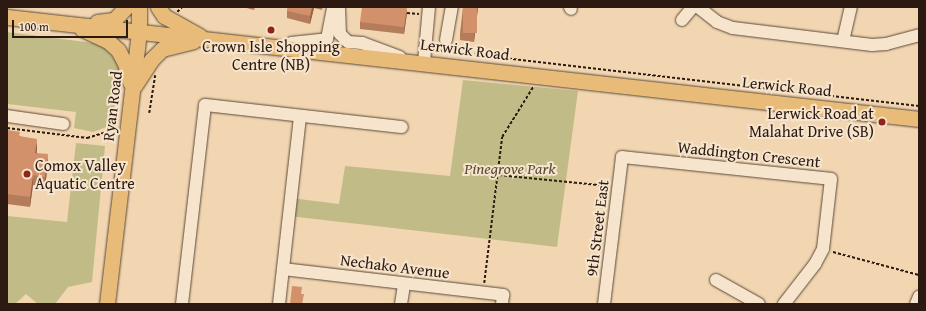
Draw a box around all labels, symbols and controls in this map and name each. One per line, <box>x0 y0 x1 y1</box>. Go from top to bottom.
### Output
scale bar <box>14 12 130 38</box>
text: 100 m <box>19 18 49 35</box>
marker: Crown Isle Shopping Centre (NB) <box>266 25 276 35</box>
street label: Lerwick Road <box>419 34 511 64</box>
place label: Crown Isle Shopping Centre (NB) <box>202 36 340 74</box>
street label: Ryan Road <box>98 70 126 142</box>
street label: Lerwick Road <box>741 72 833 100</box>
place label: Lerwick Road at Malahat Drive (SB) <box>749 103 874 141</box>
marker: Lerwick Road at Malahat Drive (SB) <box>877 117 887 127</box>
street label: Waddington Crescent <box>677 137 821 171</box>
place label: Comox Valley Aquatic Centre <box>35 155 135 193</box>
park label: Pinegrove Park <box>464 158 556 178</box>
marker: Comox Valley Aquatic Centre <box>22 169 32 179</box>
street label: 9th Street East <box>582 178 612 278</box>
street label: Nechako Avenue <box>339 250 451 282</box>

